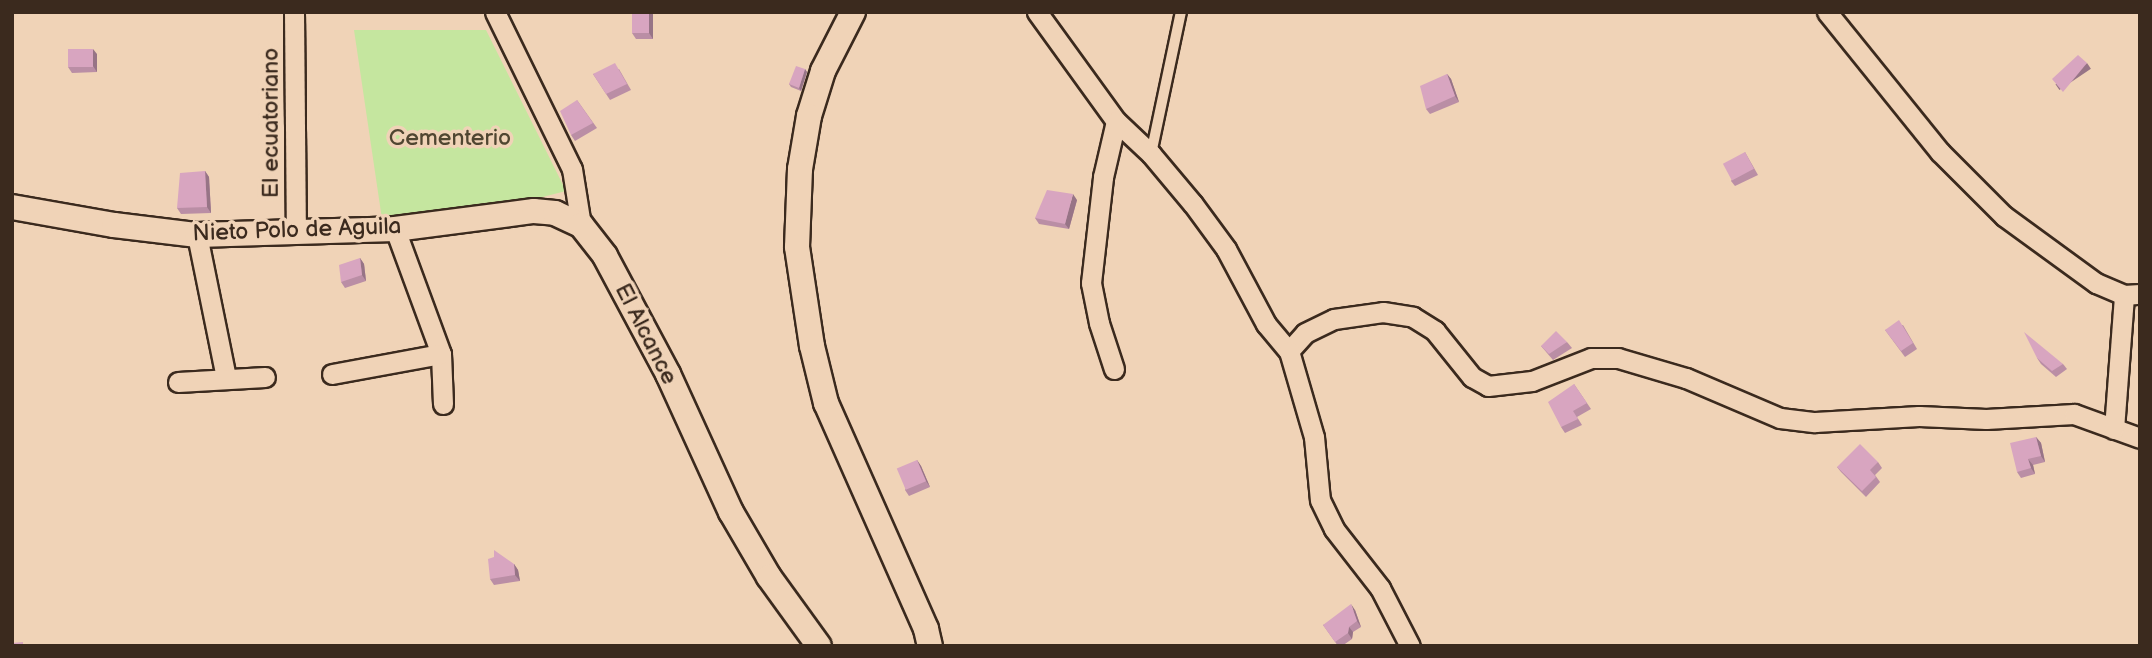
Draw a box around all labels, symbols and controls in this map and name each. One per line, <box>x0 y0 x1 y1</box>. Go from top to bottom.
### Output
street label: El ecuatoriano <box>257 48 285 198</box>
park label: Cementerio <box>389 124 511 152</box>
street label: Nieto Polo de Aguila <box>192 213 402 247</box>
street label: El Alcance <box>609 279 683 389</box>

